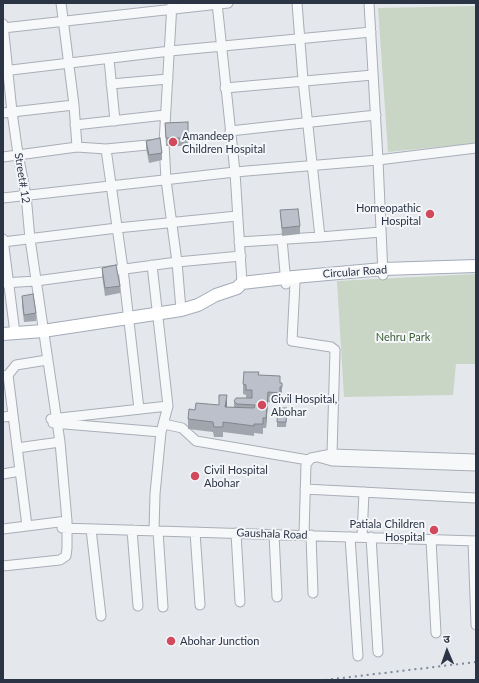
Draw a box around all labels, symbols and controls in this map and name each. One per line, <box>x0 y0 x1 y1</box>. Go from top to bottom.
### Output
place label: Amandeep Children Hospital <box>182 129 265 155</box>
marker: Amandeep Children Hospital <box>167 136 179 148</box>
street label: Street# 12 <box>11 152 33 204</box>
place label: Homeopathic Hospital <box>356 201 421 227</box>
marker: Homeopathic Hospital <box>424 208 436 220</box>
street label: Circular Road <box>322 263 388 281</box>
park label: Nehru Park <box>376 330 430 344</box>
place label: Civil Hospital, Abohar <box>271 392 337 418</box>
marker: Civil Hospital, Abohar <box>256 399 268 411</box>
place label: Civil Hospital Abohar <box>204 463 268 489</box>
marker: Civil Hospital Abohar <box>189 470 201 482</box>
place label: Patiala Children Hospital <box>349 517 425 543</box>
marker: Patiala Children Hospital <box>428 524 440 536</box>
street label: Gaushala Road <box>236 526 308 542</box>
north arrow <box>427 631 467 671</box>
text: उ <box>443 632 450 645</box>
place label: Abohar Junction <box>180 634 259 648</box>
marker: Abohar Junction <box>165 635 177 647</box>

